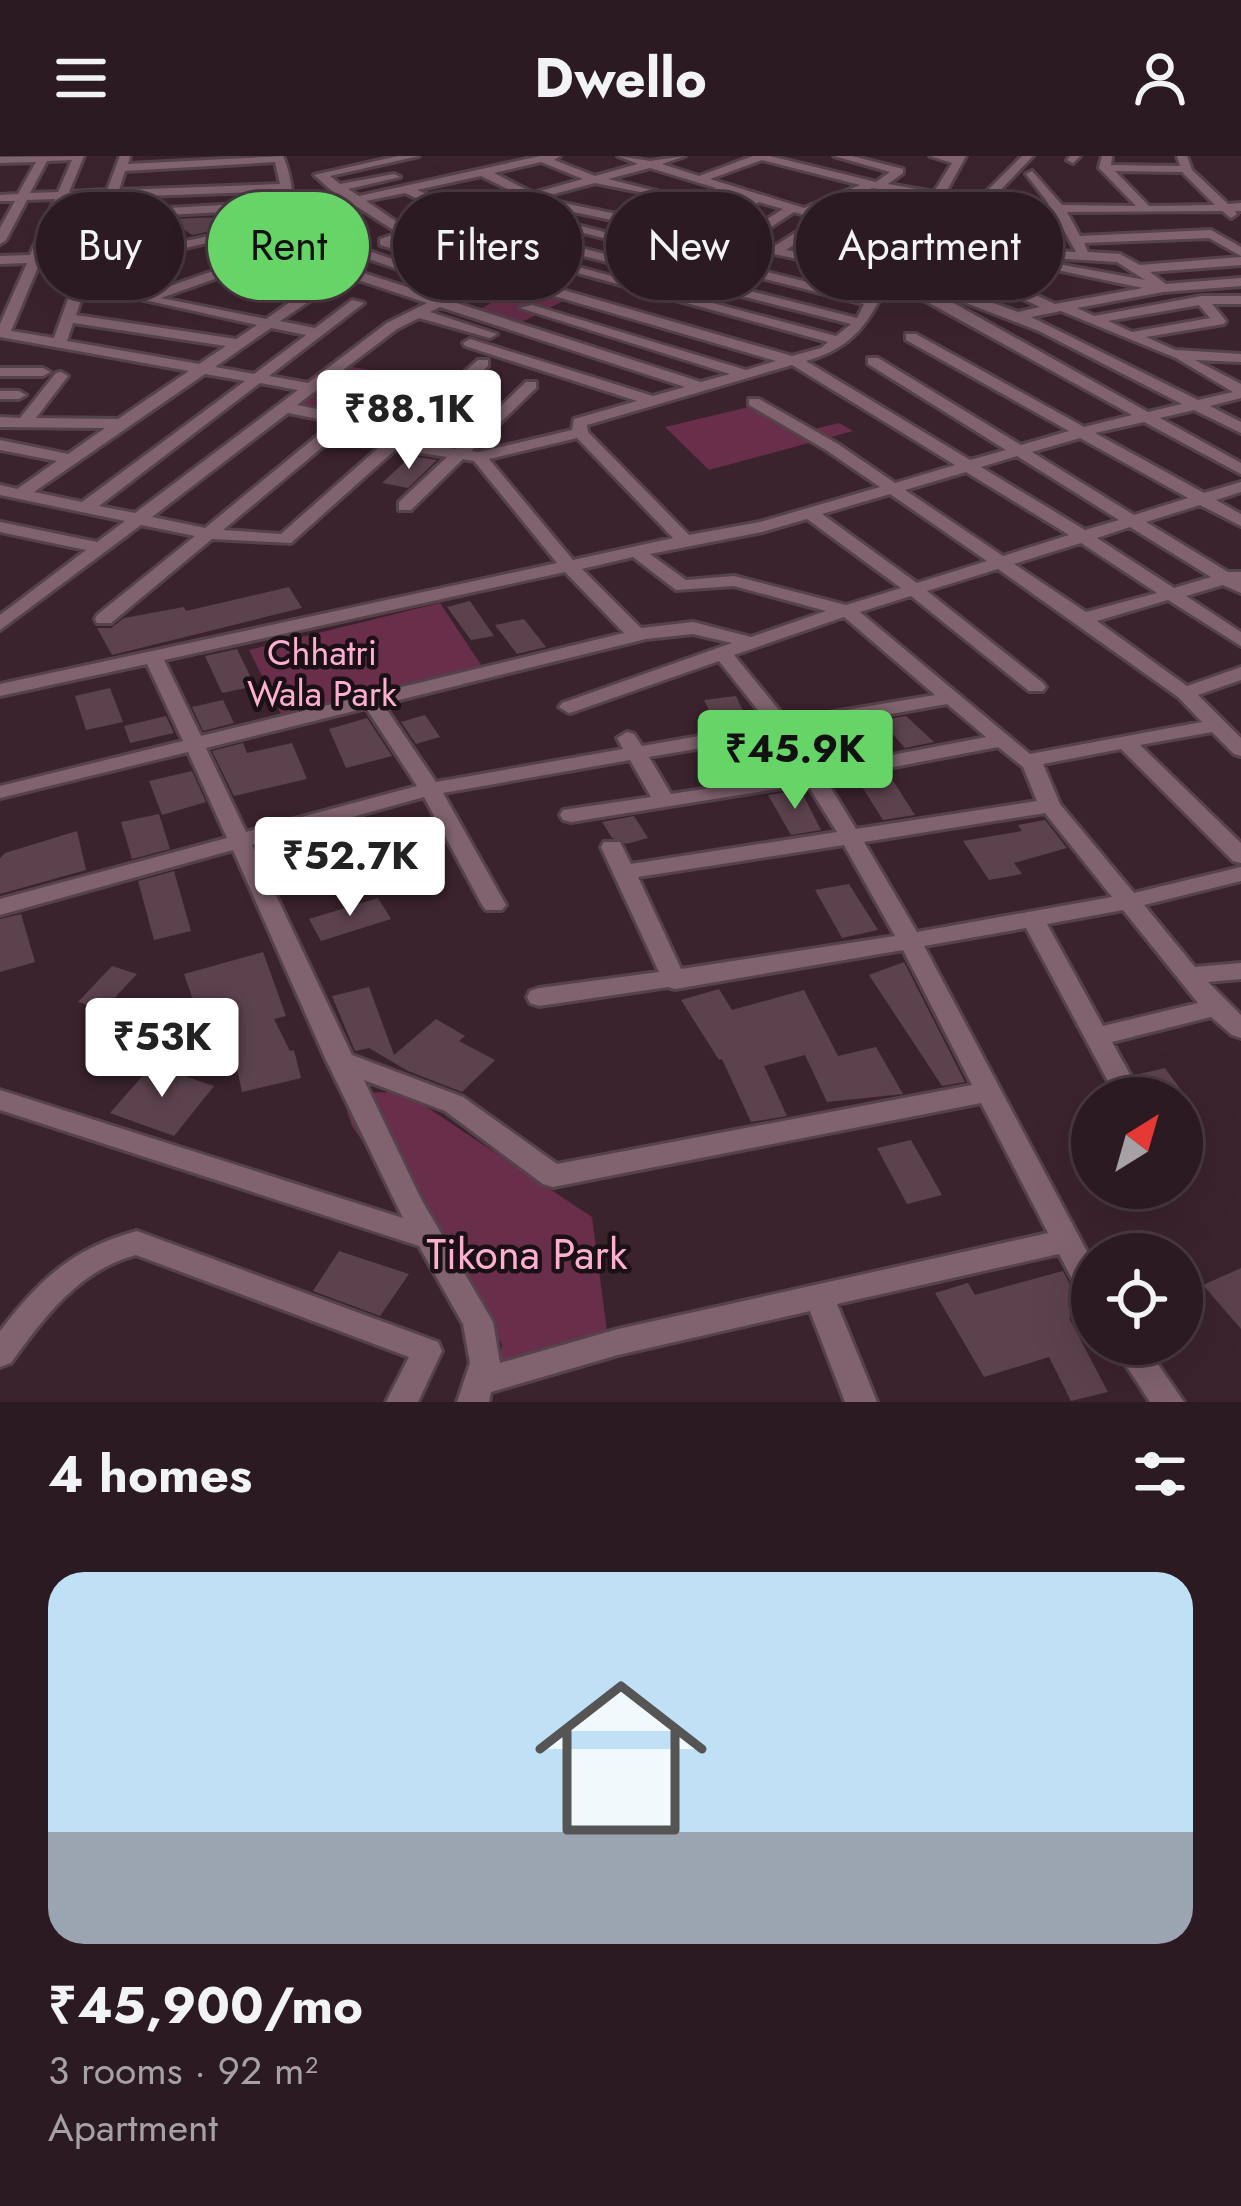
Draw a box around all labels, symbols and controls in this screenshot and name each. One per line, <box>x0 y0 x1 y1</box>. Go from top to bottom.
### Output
text: Dwello <box>534 39 707 117</box>
icon: menu <box>48 45 114 111</box>
icon: person <box>1127 45 1193 111</box>
chip: Buy <box>36 192 184 300</box>
chip: Rent <box>208 192 369 300</box>
chip: Filters <box>393 192 582 300</box>
chip: New <box>606 192 772 300</box>
chip: Apartment <box>796 192 1063 300</box>
pin: ₹88.1K <box>311 370 507 472</box>
text: ₹88.1K <box>344 380 474 437</box>
park label: Chhatri Wala Park <box>247 626 397 719</box>
pin: ₹45.9K <box>697 710 893 812</box>
text: ₹45.9K <box>725 720 865 777</box>
pin: ₹52.7K <box>252 817 448 919</box>
text: ₹52.7K <box>282 827 418 884</box>
pin: ₹53K <box>91 998 233 1100</box>
text: ₹53K <box>113 1008 211 1065</box>
north arrow <box>1071 1077 1203 1209</box>
map controls <box>1071 1077 1203 1365</box>
park label: Tikona Park <box>427 1224 628 1285</box>
button: locate <box>1071 1233 1203 1365</box>
text: 4 homes <box>48 1437 252 1511</box>
icon: filters <box>1127 1441 1193 1507</box>
icon: home <box>513 1650 729 1866</box>
text: ₹45,900/mo <box>48 1968 363 2042</box>
text: 3 rooms · 92 m² <box>48 2042 318 2099</box>
text: Apartment <box>48 2099 218 2156</box>

